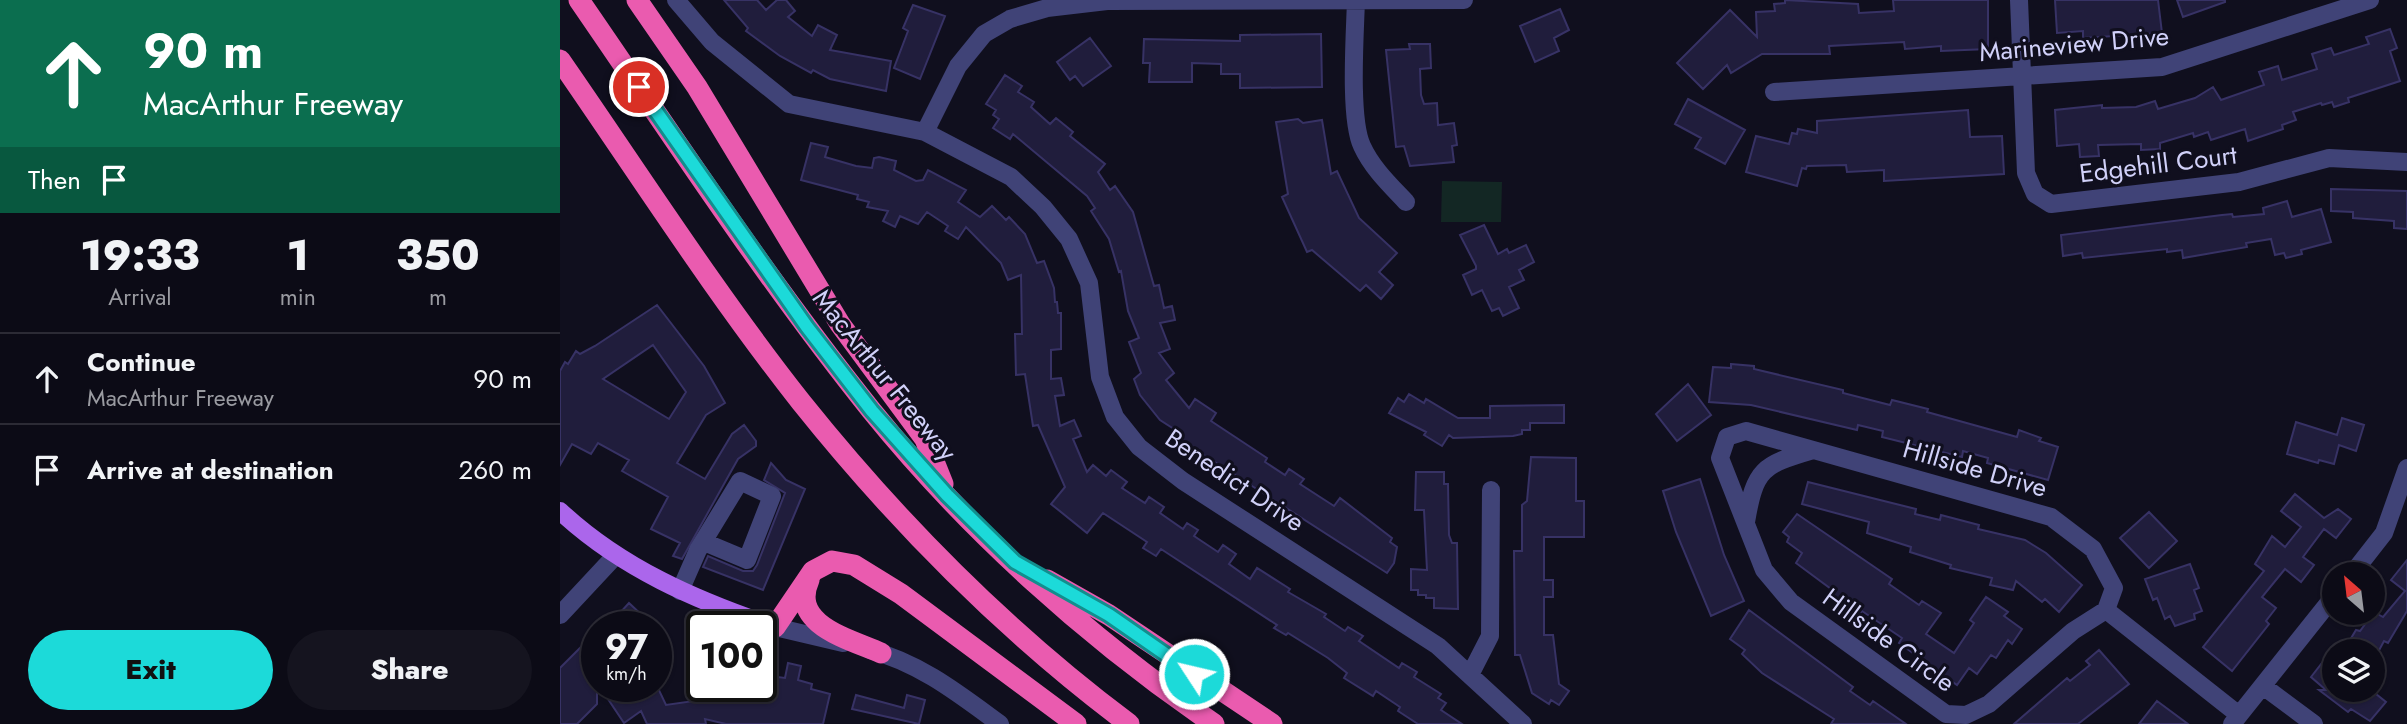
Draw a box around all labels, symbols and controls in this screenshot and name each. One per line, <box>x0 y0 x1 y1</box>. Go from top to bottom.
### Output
text: 90 m <box>143 16 263 86</box>
street label: Marineview Drive <box>1978 17 2170 71</box>
icon: ahead <box>28 28 119 119</box>
pin <box>609 57 669 117</box>
icon: arrive <box>620 68 658 106</box>
text: MacArthur Freeway <box>143 81 403 127</box>
street label: Edgehill Court <box>2077 135 2240 193</box>
text: Then <box>28 161 81 199</box>
icon: arrive <box>95 161 133 199</box>
text: 19:33 <box>80 225 200 286</box>
text: 1 <box>287 225 309 286</box>
text: 350 <box>396 225 480 286</box>
text: Arrival <box>108 280 172 314</box>
text: min <box>280 280 316 314</box>
text: m <box>429 280 447 314</box>
street label: MacArthur Freeway <box>804 281 967 469</box>
text: Continue <box>87 343 196 381</box>
icon: ahead <box>28 360 66 398</box>
text: 90 m <box>473 360 532 398</box>
text: MacArthur Freeway <box>87 381 274 415</box>
street label: Benedict Drive <box>1158 419 1312 541</box>
street label: Hillside Drive <box>1898 429 2052 507</box>
icon: arrive <box>28 451 66 489</box>
text: Arrive at destination <box>87 451 334 489</box>
text: 260 m <box>459 451 532 489</box>
north arrow <box>2322 562 2385 625</box>
map controls <box>2322 562 2385 702</box>
street label: Hillside Circle <box>1815 579 1963 701</box>
speed limit sign: 100 <box>686 611 777 702</box>
text: 97 <box>605 622 648 672</box>
button: Exit <box>28 630 273 710</box>
button: Share <box>287 630 532 710</box>
position arrow <box>1157 637 1231 711</box>
button: layers <box>2322 639 2385 702</box>
text: km/h <box>606 661 647 687</box>

